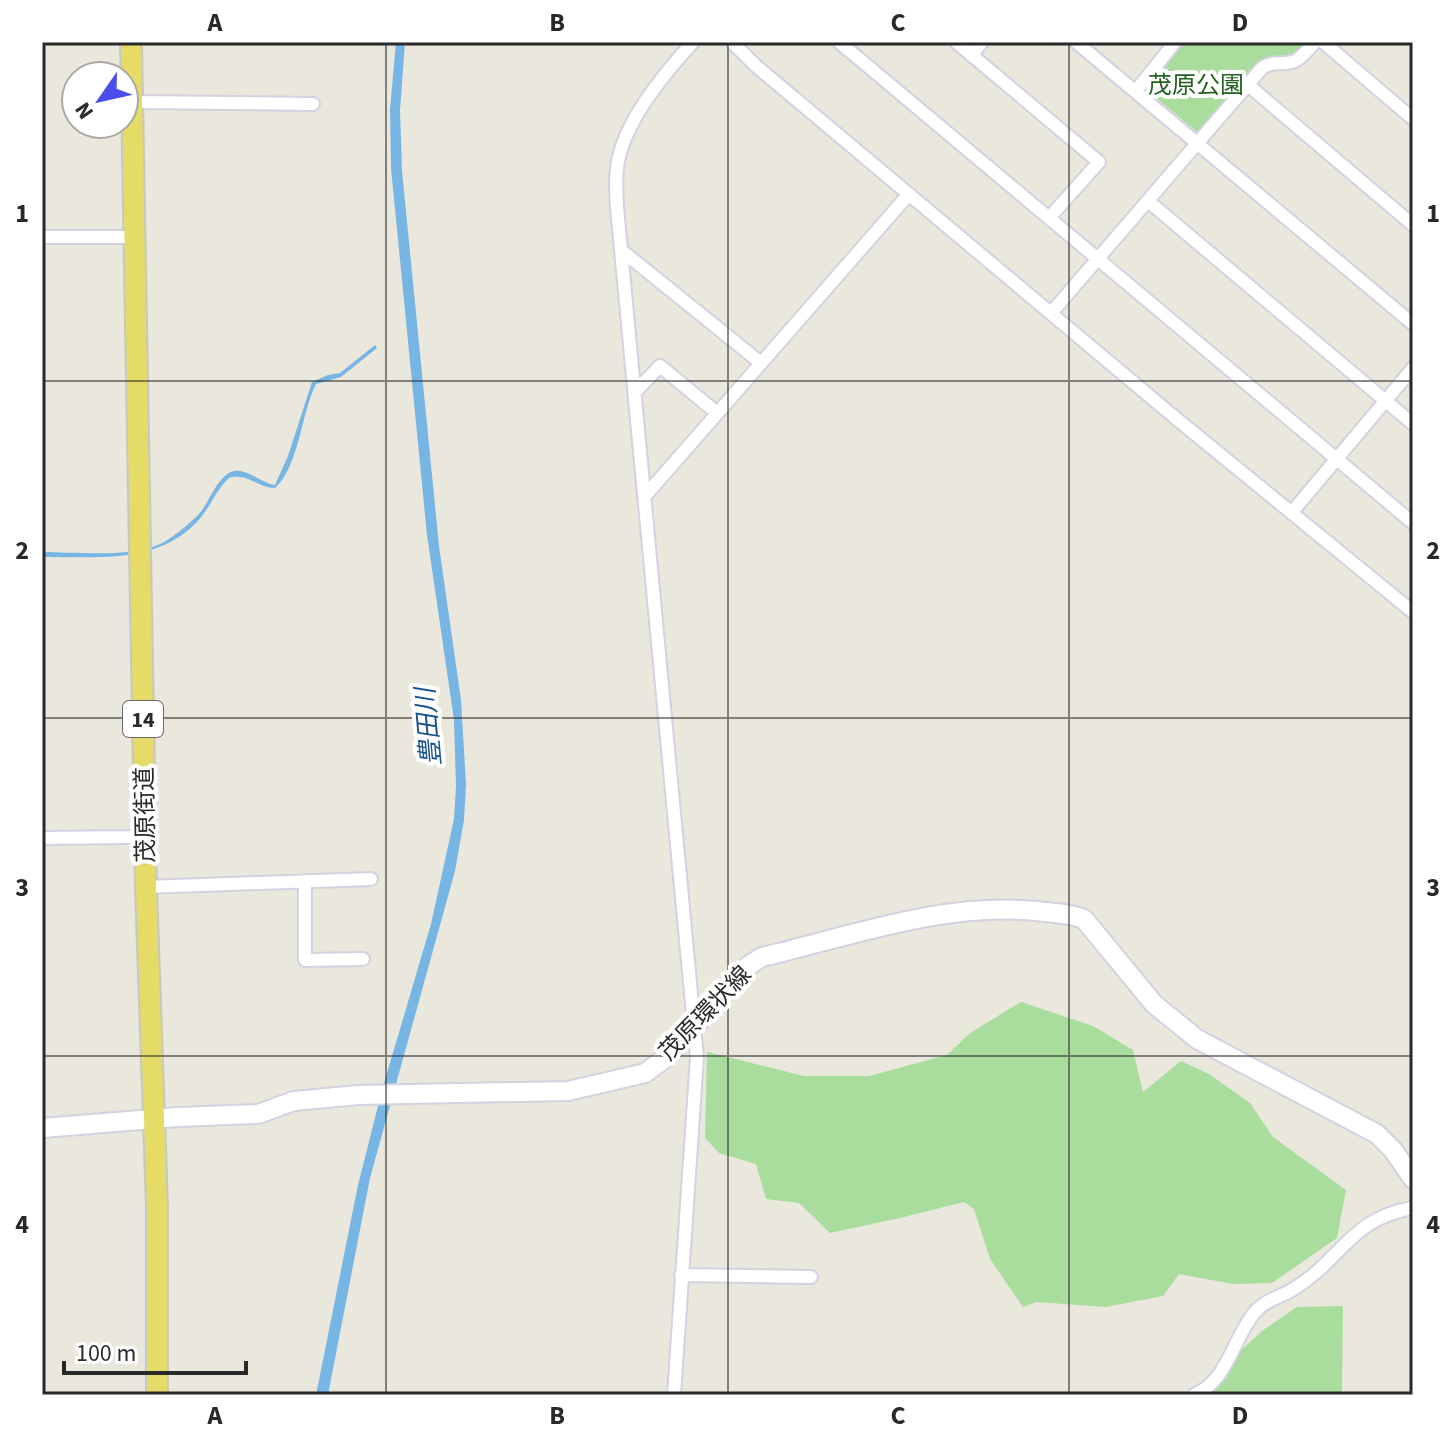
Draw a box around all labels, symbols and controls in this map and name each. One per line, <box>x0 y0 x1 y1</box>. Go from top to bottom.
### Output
text: A <box>207 4 224 41</box>
text: B <box>549 4 565 41</box>
text: C <box>890 4 906 41</box>
text: D <box>1232 4 1248 41</box>
north arrow <box>60 60 140 140</box>
park label: 茂原公園 <box>1148 68 1244 103</box>
text: N <box>67 96 102 126</box>
text: 1 <box>15 195 29 232</box>
text: 1 <box>1426 195 1440 232</box>
text: 2 <box>15 532 29 569</box>
text: 2 <box>1426 532 1440 569</box>
water label: 豊田川 <box>406 684 450 767</box>
road number: 14 <box>123 701 163 737</box>
street label: 茂原街道 <box>127 767 164 863</box>
text: 3 <box>15 869 29 906</box>
text: 3 <box>1426 869 1440 906</box>
street label: 茂原環状線 <box>651 958 760 1069</box>
text: 4 <box>15 1206 29 1243</box>
text: 4 <box>1426 1206 1440 1243</box>
scale bar <box>64 1325 246 1375</box>
text: 100 m <box>76 1336 136 1371</box>
text: A <box>207 1397 224 1434</box>
text: B <box>549 1397 565 1434</box>
text: C <box>890 1397 906 1434</box>
text: D <box>1232 1397 1248 1434</box>

